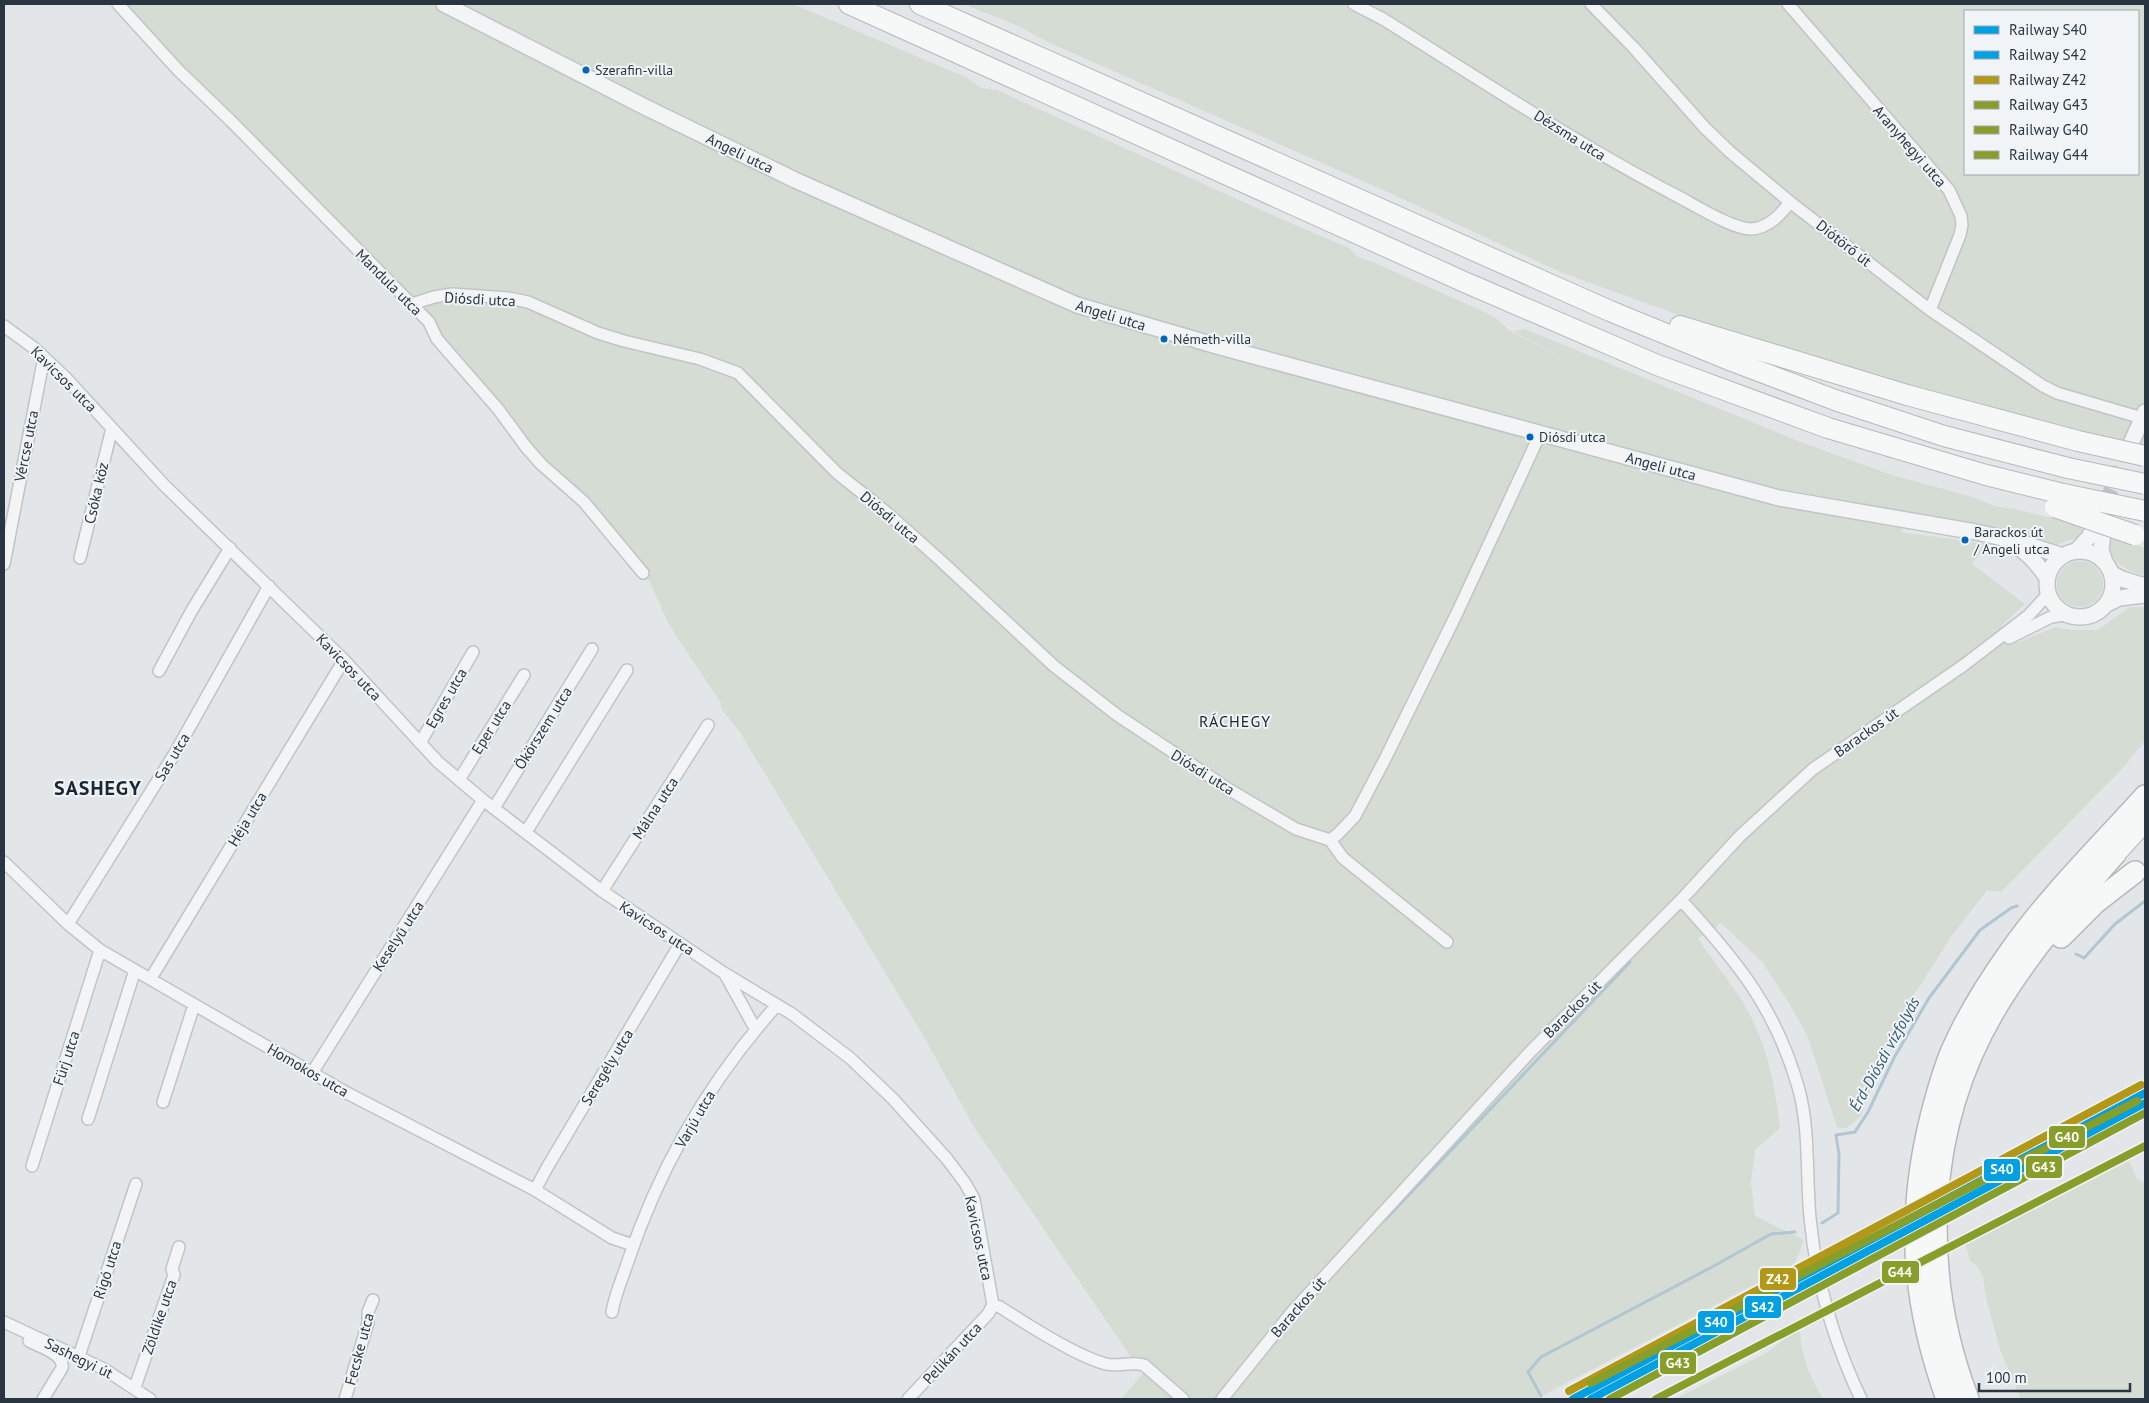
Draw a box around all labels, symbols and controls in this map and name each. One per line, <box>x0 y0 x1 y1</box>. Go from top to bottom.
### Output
legend <box>1964 10 2139 175</box>
text: Railway S40 <box>2009 20 2087 39</box>
text: Railway S42 <box>2009 45 2087 64</box>
place label: Szerafin-villa <box>595 61 673 79</box>
marker: Szerafin-villa <box>581 65 591 75</box>
text: Railway Z42 <box>2009 70 2087 89</box>
text: Railway G43 <box>2009 95 2088 114</box>
street label: Aranyhegyi utca <box>1869 101 1951 191</box>
street label: Dézsma utca <box>1531 105 1609 165</box>
text: Railway G40 <box>2009 120 2088 139</box>
street label: Angeli utca <box>703 129 777 177</box>
text: Railway G44 <box>2009 145 2088 164</box>
street label: Diótörő út <box>1812 215 1876 271</box>
street label: Mandula utca <box>352 245 426 319</box>
street label: Diósdi utca <box>444 288 516 310</box>
street label: Angeli utca <box>1074 295 1148 335</box>
place label: Németh-villa <box>1173 330 1251 348</box>
marker: Németh-villa <box>1159 334 1169 344</box>
street label: Kavicsos utca <box>27 342 101 416</box>
street label: Vércse utca <box>10 409 42 484</box>
place label: Diósdi utca <box>1539 428 1606 446</box>
marker: Diósdi utca <box>1525 432 1535 442</box>
street label: Angeli utca <box>1624 447 1698 485</box>
street label: Csóka köz <box>80 460 112 526</box>
street label: Diósdi utca <box>857 487 923 547</box>
place label: Barackos út / Angeli utca <box>1973 523 2050 558</box>
marker: Barackos út / Angeli utca <box>1960 535 1970 545</box>
street label: Kavicsos utca <box>312 629 386 705</box>
street label: Egres utca <box>421 665 471 731</box>
street label: Ökörszem utca <box>510 683 576 773</box>
street label: Eper utca <box>467 696 515 758</box>
street label: Barackos út <box>1830 703 1902 761</box>
district label: RÁCHEGY <box>1199 711 1271 731</box>
street label: Sas utca <box>150 729 194 785</box>
street label: Diósdi utca <box>1168 745 1238 799</box>
street label: Málna utca <box>628 773 682 843</box>
district label: SASHEGY <box>54 775 142 801</box>
street label: Héja utca <box>223 788 271 850</box>
street label: Keselyű utca <box>368 897 428 975</box>
street label: Kavicsos utca <box>616 897 698 959</box>
street label: Barackos út <box>1539 976 1605 1042</box>
water label: Érd-Diósdi vízfolyás <box>1844 993 1924 1115</box>
street label: Seregély utca <box>577 1025 637 1109</box>
street label: Fürj utca <box>48 1028 84 1088</box>
street label: Homokos utca <box>264 1039 352 1101</box>
street label: Varjú utca <box>670 1087 719 1152</box>
line badge: G40 <box>2048 1125 2086 1149</box>
text: G40 <box>2055 1128 2079 1146</box>
line badge: G43 <box>2025 1155 2063 1179</box>
line badge: S40 <box>1983 1158 2021 1182</box>
text: G43 <box>2032 1158 2056 1176</box>
text: S40 <box>1990 1160 2014 1178</box>
street label: Kavicsos utca <box>961 1194 997 1282</box>
street label: Rigó utca <box>89 1238 125 1302</box>
line badge: G44 <box>1881 1260 1920 1284</box>
text: G44 <box>1888 1263 1912 1281</box>
line badge: Z42 <box>1759 1267 1797 1291</box>
text: Z42 <box>1766 1270 1790 1288</box>
street label: Barackos út <box>1267 1273 1329 1341</box>
street label: Zöldike utca <box>137 1277 181 1357</box>
line badge: S42 <box>1744 1295 1782 1319</box>
text: S42 <box>1751 1298 1775 1316</box>
line badge: S40 <box>1697 1310 1735 1334</box>
street label: Fecske utca <box>340 1311 378 1387</box>
text: S40 <box>1704 1313 1728 1331</box>
street label: Pelikán utca <box>918 1318 986 1388</box>
street label: Sashegyi út <box>42 1333 116 1383</box>
line badge: G43 <box>1659 1351 1697 1375</box>
text: G43 <box>1666 1354 1690 1372</box>
scale bar <box>1979 1360 2130 1392</box>
text: 100 m <box>1986 1368 2027 1387</box>

